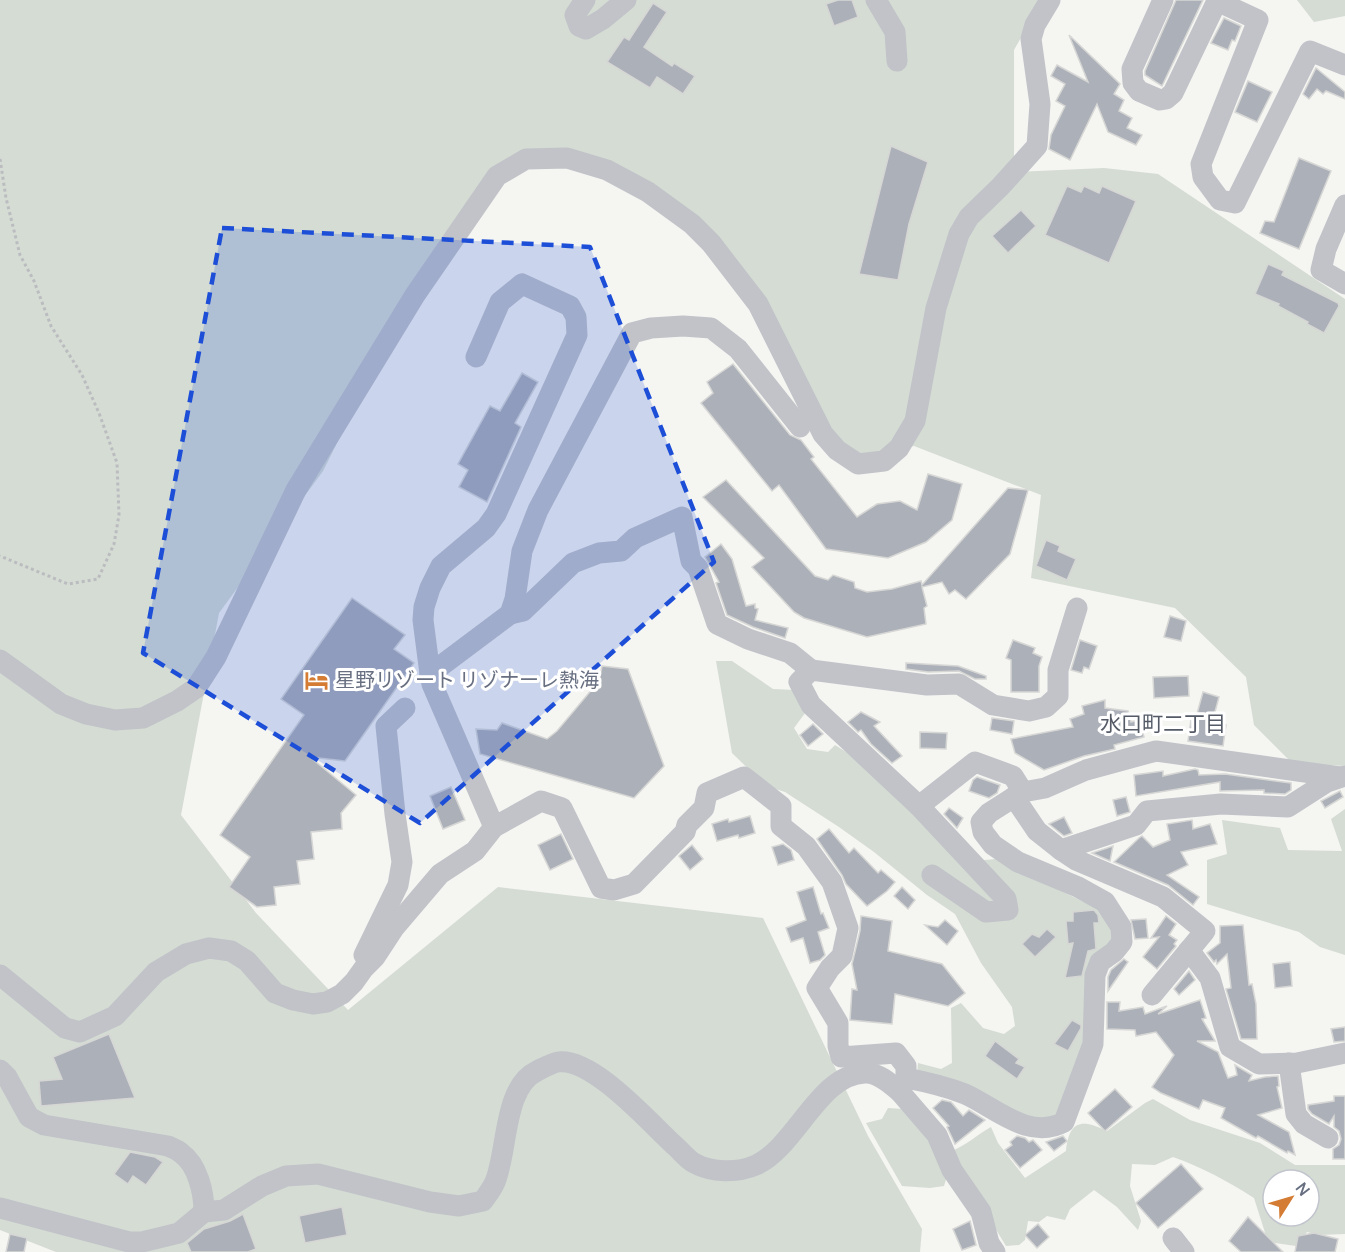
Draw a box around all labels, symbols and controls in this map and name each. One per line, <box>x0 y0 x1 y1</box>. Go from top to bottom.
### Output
place label: 星野リゾート リゾナーレ熱海 <box>335 666 599 693</box>
hotel icon: 星野リゾート リゾナーレ熱海 <box>304 667 330 693</box>
district label: 水口町二丁目 <box>1100 709 1226 737</box>
north arrow <box>1261 1168 1321 1228</box>
text: N <box>1291 1178 1315 1200</box>

